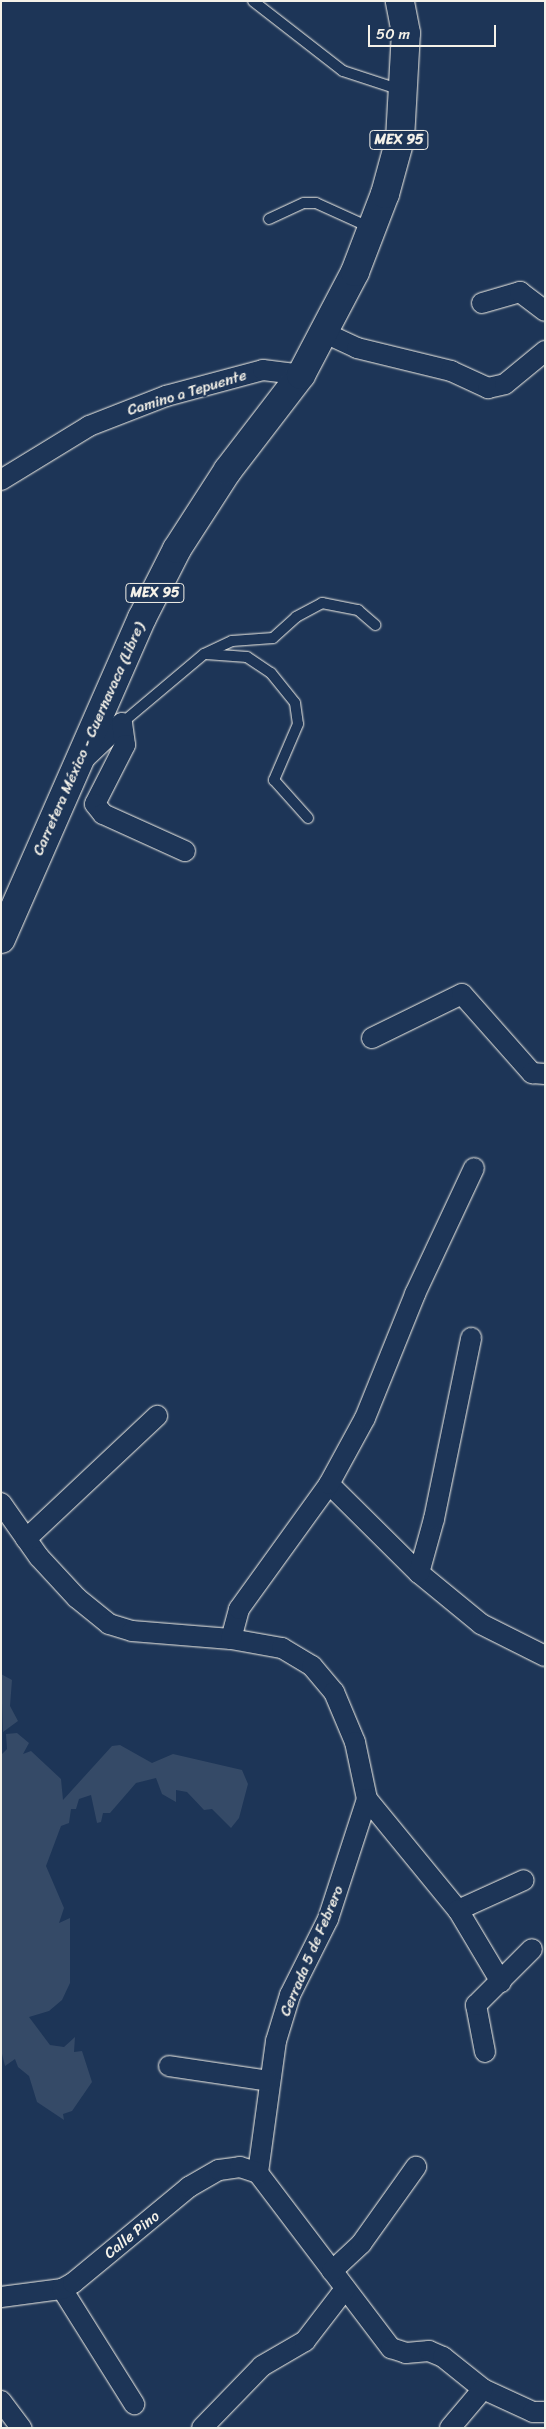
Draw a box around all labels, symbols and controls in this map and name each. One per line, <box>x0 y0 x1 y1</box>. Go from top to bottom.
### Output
scale bar <box>371 15 498 47</box>
text: 50 m <box>376 21 410 47</box>
road number: MEX 95 <box>369 128 429 152</box>
street label: Camino a Tepuente <box>125 366 249 420</box>
road number: MEX 95 <box>125 582 185 604</box>
street label: Carretera México - Cuernavaca (Libre) <box>29 620 149 858</box>
street label: Cerrada 5 de Febrero <box>276 1883 348 2019</box>
street label: Calle Pino <box>101 2207 163 2263</box>

